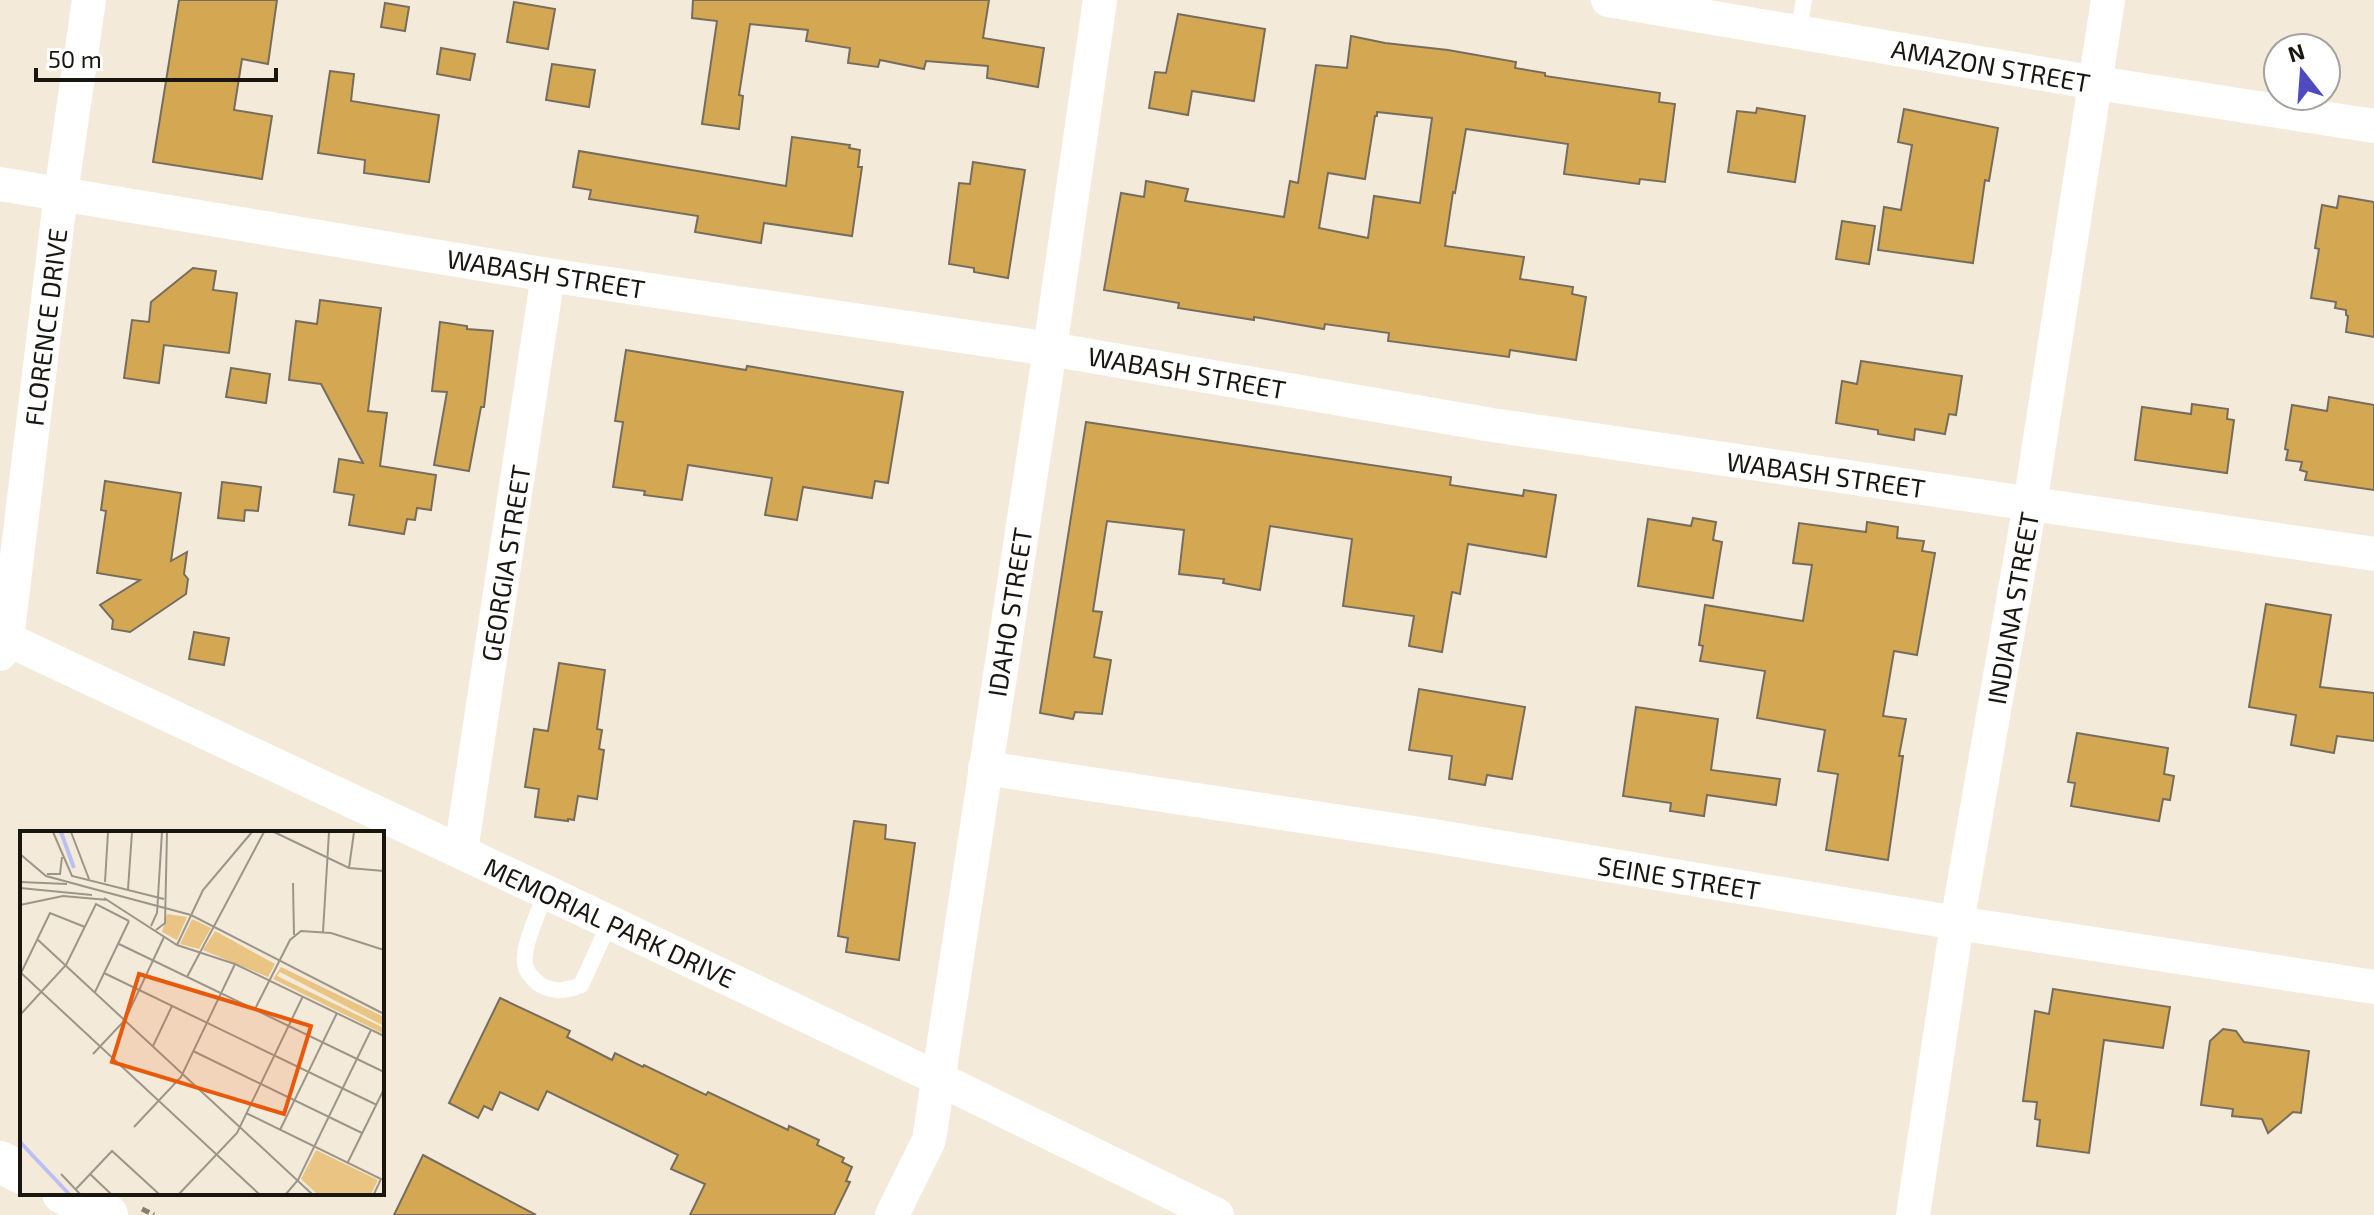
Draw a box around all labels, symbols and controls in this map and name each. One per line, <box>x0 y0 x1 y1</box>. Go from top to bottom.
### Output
scale bar <box>36 32 276 82</box>
street label: AMAZON STREET <box>1889 32 2093 98</box>
north arrow <box>2262 32 2342 112</box>
text: N <box>2284 37 2307 67</box>
text: 50 m <box>48 44 102 73</box>
street label: FLORENCE DRIVE <box>17 226 73 428</box>
street label: WABASH STREET <box>445 242 647 304</box>
street label: WABASH STREET <box>1086 339 1288 405</box>
street label: WABASH STREET <box>1725 445 1927 503</box>
street label: GEORGIA STREET <box>474 462 536 664</box>
street label: INDIANA STREET <box>1980 509 2044 707</box>
street label: IDAHO STREET <box>980 525 1038 699</box>
inset map <box>20 831 384 1195</box>
street label: SEINE STREET <box>1595 849 1763 905</box>
street label: MEMORIAL PARK DRIVE <box>480 850 740 994</box>

